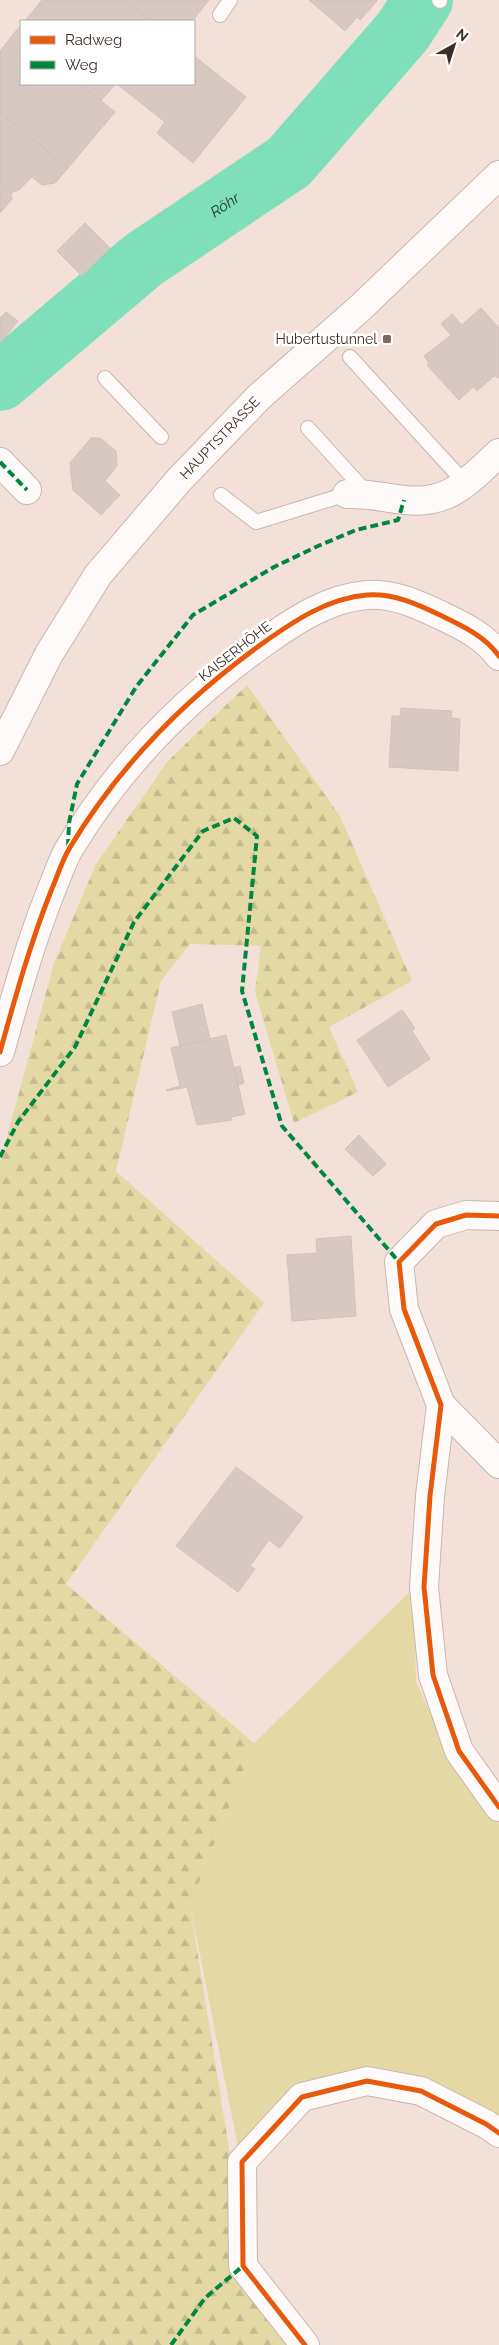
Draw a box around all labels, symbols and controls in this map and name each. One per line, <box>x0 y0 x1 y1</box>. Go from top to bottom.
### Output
legend <box>20 20 195 85</box>
north arrow <box>429 20 479 70</box>
text: N <box>453 25 471 44</box>
text: Radweg <box>65 31 122 49</box>
text: Weg <box>65 56 98 74</box>
water label: Röhr <box>207 188 244 221</box>
place label: Hubertustunnel <box>275 331 377 347</box>
marker: Hubertustunnel <box>381 333 393 345</box>
street label: HAUPTSTRASSE <box>176 393 263 482</box>
street label: KAISERHÖHE <box>194 616 275 684</box>

